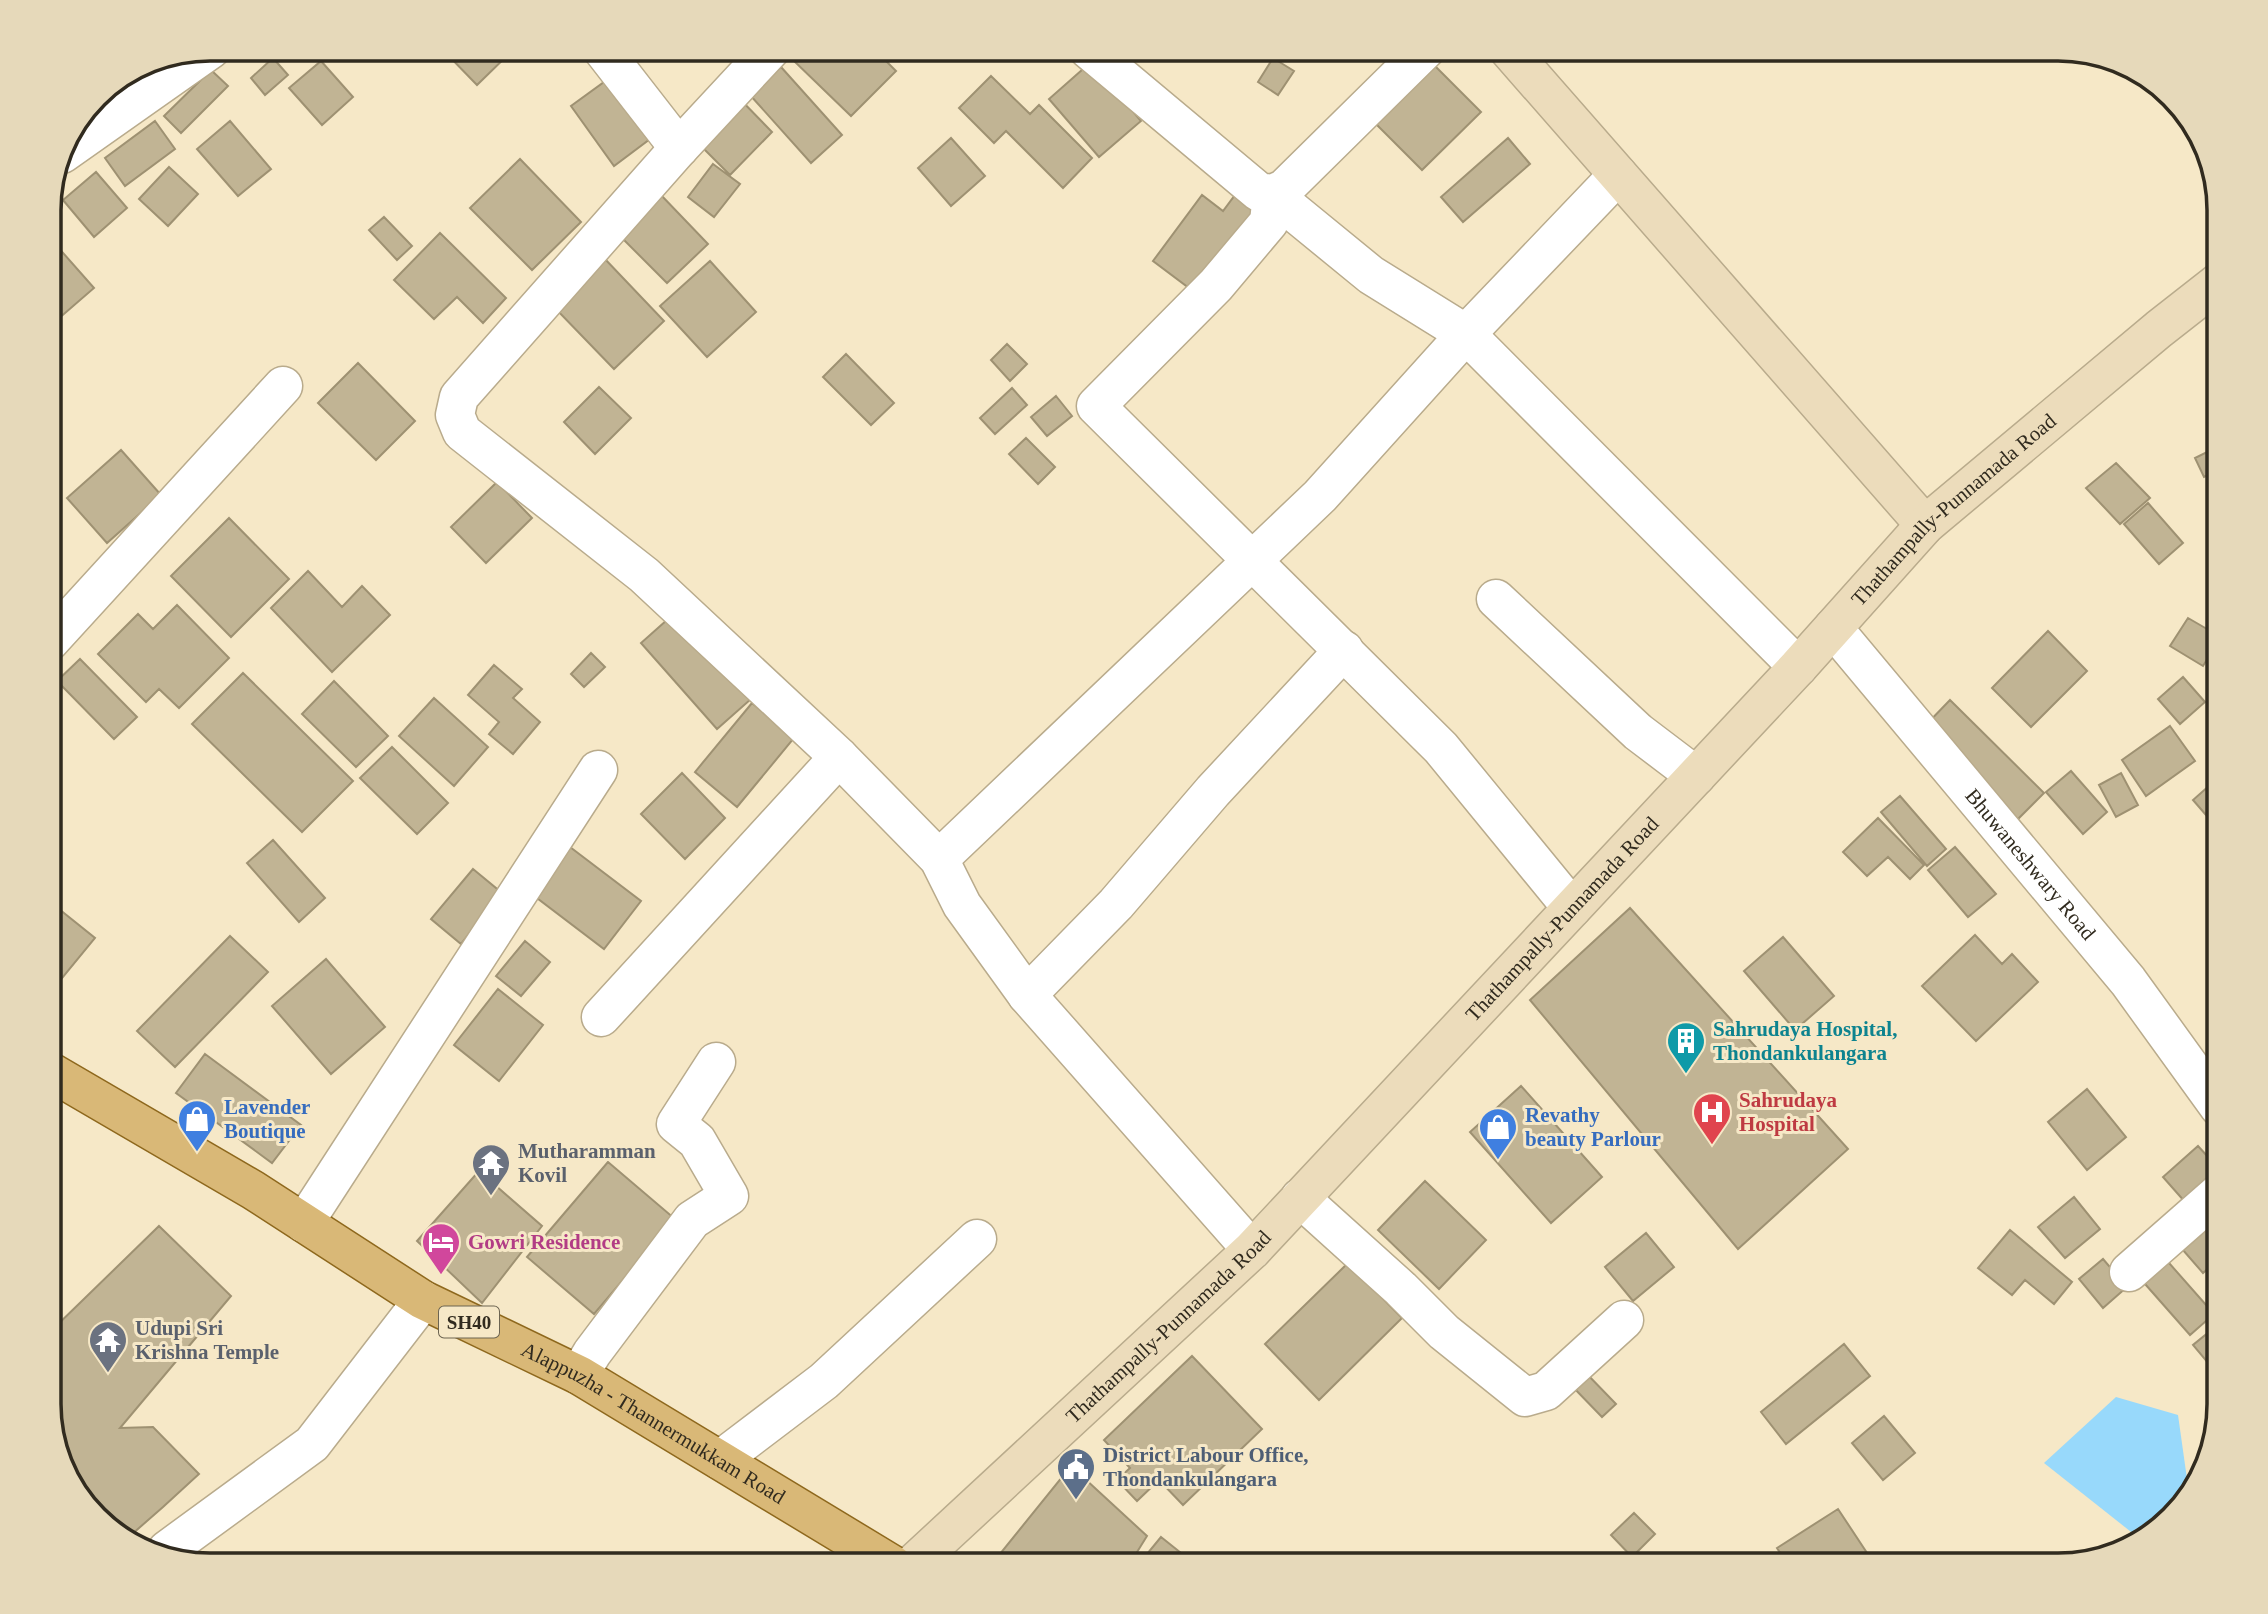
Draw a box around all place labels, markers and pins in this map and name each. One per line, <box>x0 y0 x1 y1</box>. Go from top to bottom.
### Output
place label: Sahrudaya Hospital, Thondankulangara <box>1713 1017 1897 1065</box>
building icon: Sahrudaya Hospital, Thondankulangara <box>1665 1020 1707 1075</box>
place label: Sahrudaya Hospital <box>1739 1088 1838 1136</box>
hospital icon: Sahrudaya Hospital <box>1691 1091 1733 1146</box>
place label: Lavender Boutique <box>224 1095 310 1143</box>
shop icon: Lavender Boutique <box>176 1098 218 1153</box>
place label: Revathy beauty Parlour <box>1525 1103 1661 1151</box>
shop icon: Revathy beauty Parlour <box>1477 1106 1519 1161</box>
place label: Mutharamman Kovil <box>518 1139 656 1187</box>
temple icon: Mutharamman Kovil <box>470 1142 512 1197</box>
hotel icon: Gowri Residence <box>420 1221 462 1276</box>
place label: Gowri Residence <box>468 1230 620 1254</box>
place label: Udupi Sri Krishna Temple <box>135 1316 279 1364</box>
temple icon: Udupi Sri Krishna Temple <box>87 1319 129 1374</box>
place label: District Labour Office, Thondankulangara <box>1103 1443 1309 1491</box>
public building icon: District Labour Office, Thondankulangara <box>1055 1446 1097 1501</box>

